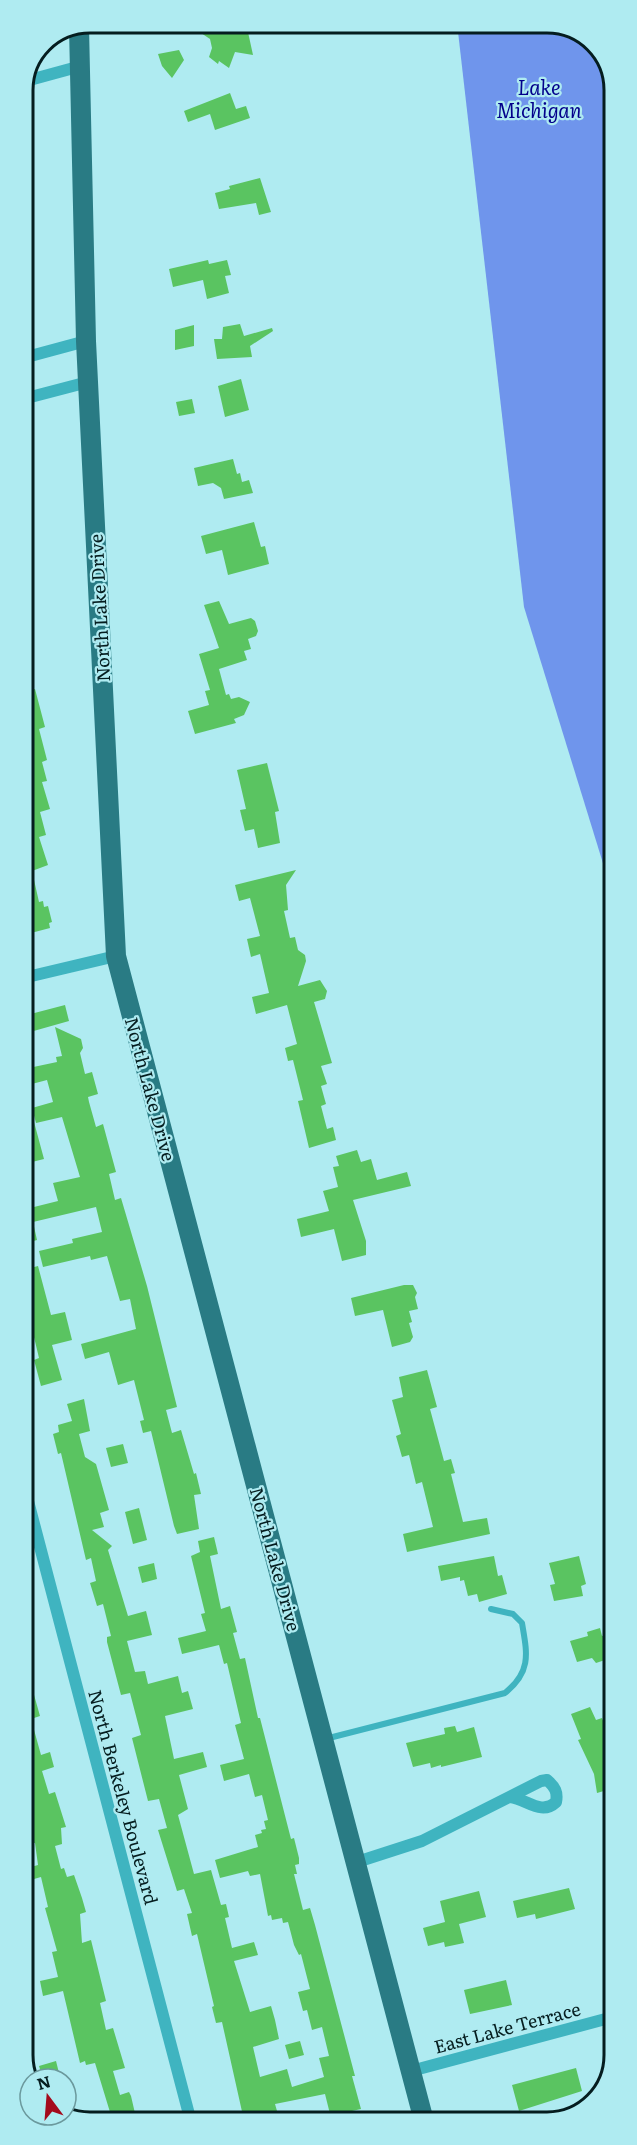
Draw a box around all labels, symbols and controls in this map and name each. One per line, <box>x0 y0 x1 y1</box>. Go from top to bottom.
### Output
water label: Lake Michigan <box>496 71 582 124</box>
street label: North Lake Drive <box>82 533 116 683</box>
street label: North Lake Drive <box>119 1014 183 1164</box>
street label: North Lake Drive <box>244 1484 308 1634</box>
street label: North Berkeley Boulevard <box>82 1686 166 1908</box>
street label: East Lake Terrace <box>431 1994 583 2060</box>
north arrow <box>18 2067 78 2127</box>
text: N <box>34 2068 53 2095</box>

